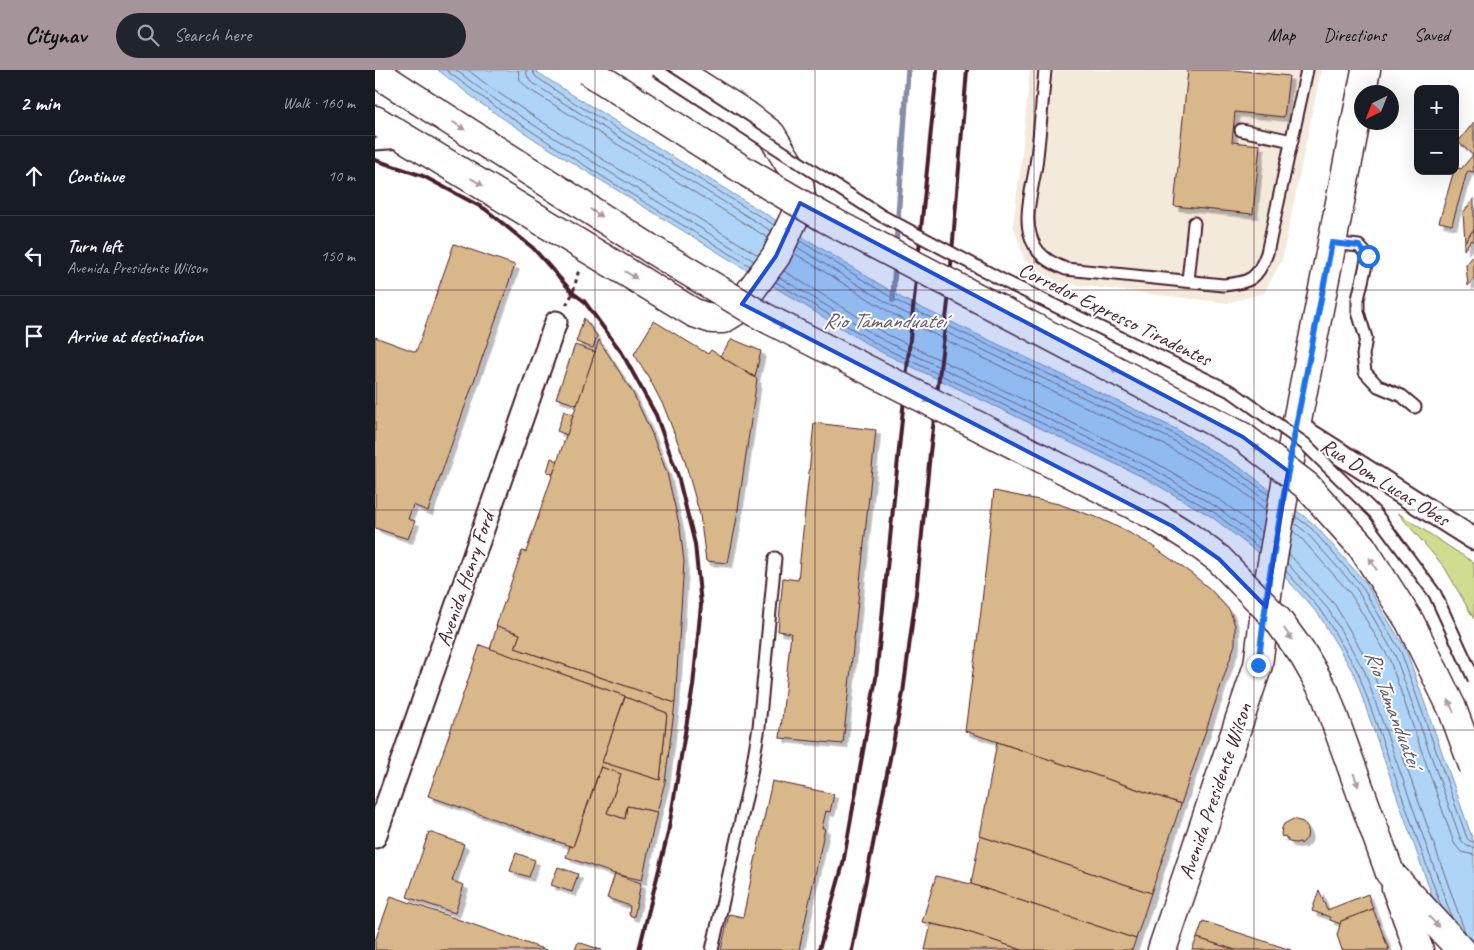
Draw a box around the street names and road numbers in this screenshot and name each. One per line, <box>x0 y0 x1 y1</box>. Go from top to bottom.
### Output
street label: Corredor Expresso Tiradentes <box>1015 256 1217 373</box>
street label: Rua Dom Lucas Obes <box>1316 432 1456 533</box>
street label: Avenida Henry Ford <box>430 505 501 649</box>
street label: Avenida Presidente Wilson <box>1173 699 1258 883</box>

